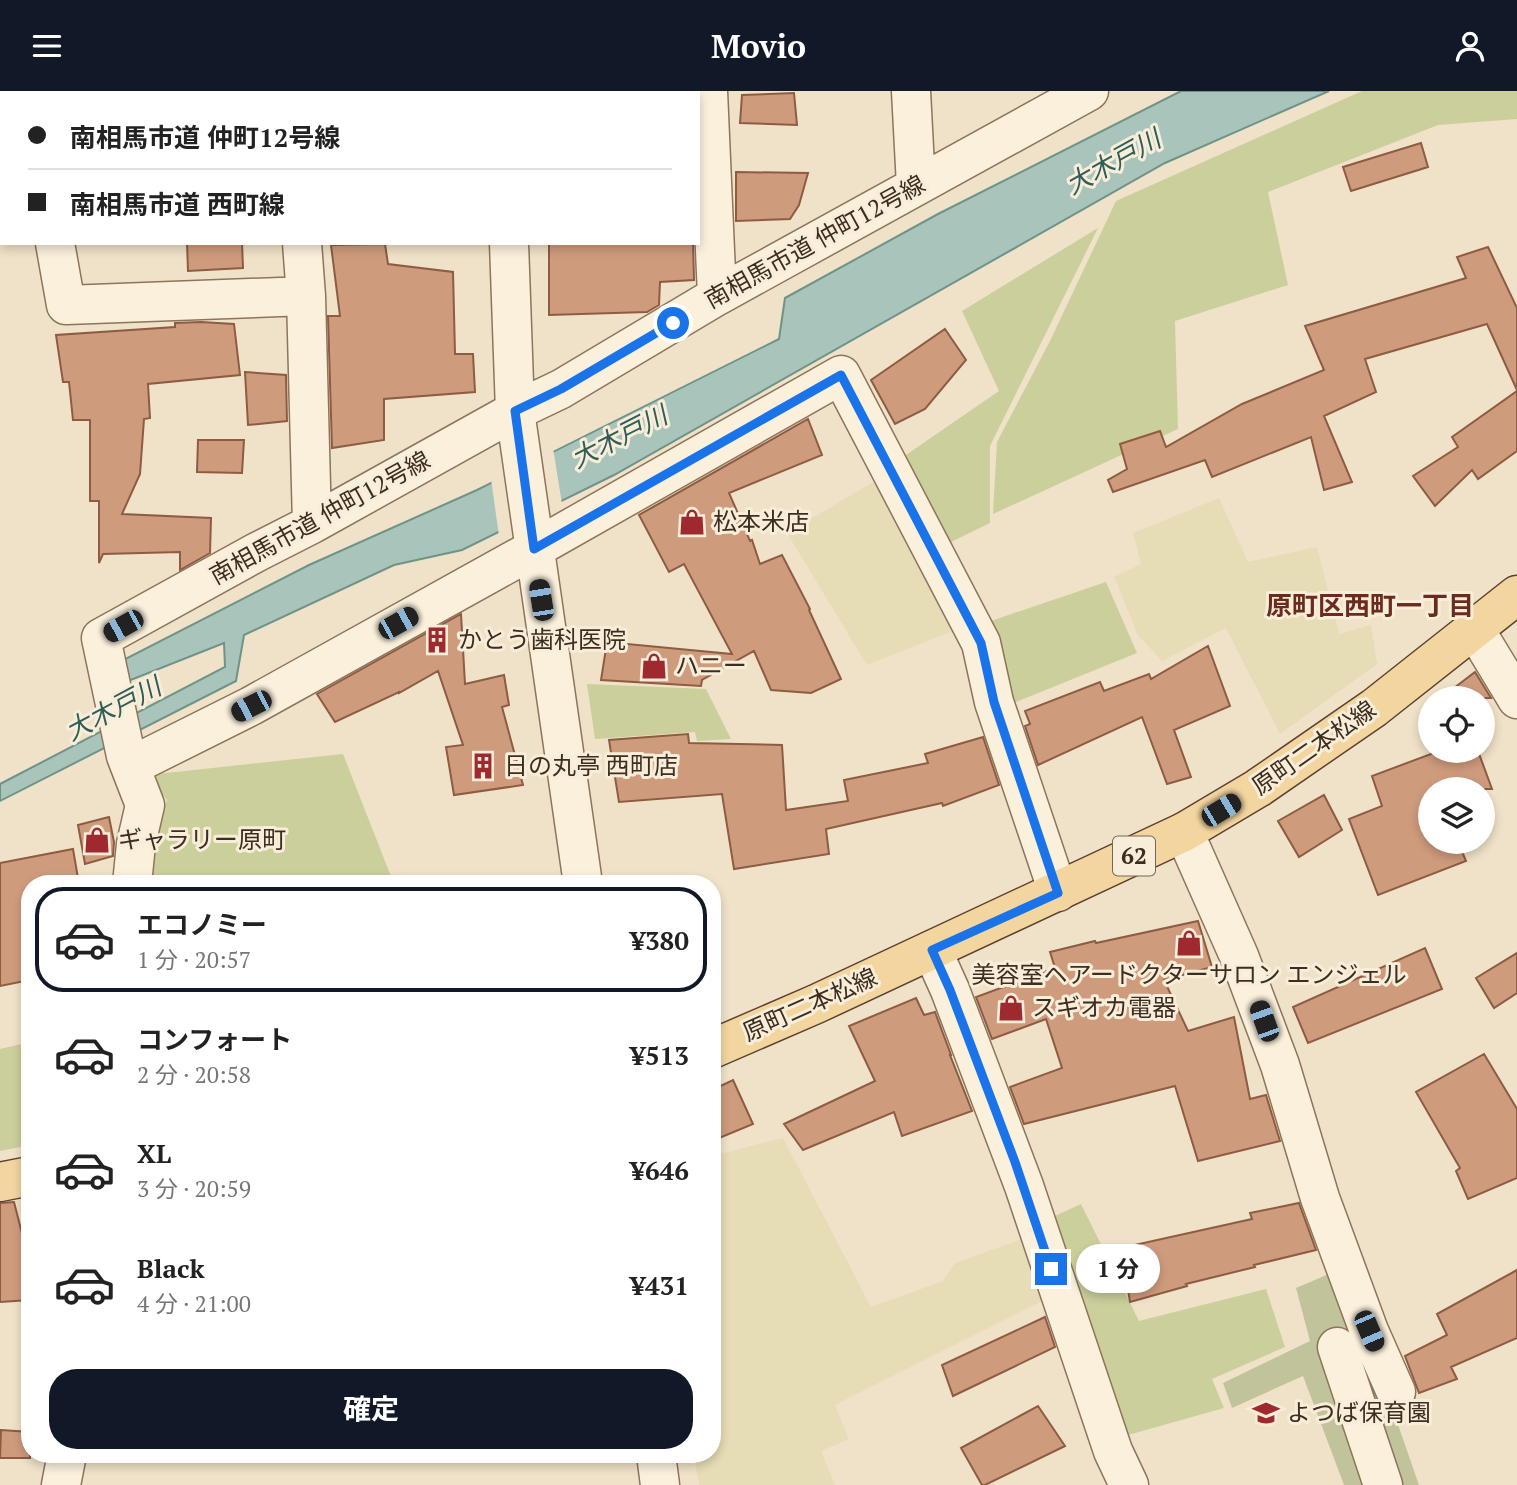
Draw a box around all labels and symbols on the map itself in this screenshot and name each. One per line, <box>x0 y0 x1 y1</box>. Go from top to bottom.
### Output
water label: 大木戸川 <box>1059 120 1169 201</box>
street label: 南相馬市道 仲町12号線 <box>699 167 930 315</box>
route start <box>657 307 689 339</box>
water label: 大木戸川 <box>564 396 675 475</box>
street label: 南相馬市道 仲町12号線 <box>204 443 435 591</box>
place label: 松本米店 <box>713 505 809 537</box>
shop icon: 松本米店 <box>677 507 707 537</box>
car <box>528 578 555 622</box>
district label: 原町区西町一丁目 <box>1266 588 1474 622</box>
car <box>375 604 422 642</box>
car <box>100 607 147 645</box>
place label: かとう歯科医院 <box>458 623 626 655</box>
building icon: かとう歯科医院 <box>422 625 452 655</box>
place label: ハニー <box>675 649 747 681</box>
shop icon: ハニー <box>639 651 669 681</box>
water label: 大木戸川 <box>59 667 169 748</box>
car <box>228 687 275 725</box>
street label: 原町二本松線 <box>1245 693 1382 802</box>
place label: 日の丸亭 西町店 <box>504 749 678 781</box>
building icon: 日の丸亭 西町店 <box>468 751 498 781</box>
car <box>1198 790 1245 830</box>
place label: ギャラリー原町 <box>118 823 286 855</box>
shop icon: ギャラリー原町 <box>82 825 112 855</box>
road number: 62 <box>1113 837 1155 876</box>
shop icon: 美容室ヘアードクターサロン エンジェル <box>1174 928 1204 958</box>
place label: 美容室ヘアードクターサロン エンジェル <box>972 958 1406 990</box>
street label: 原町二本松線 <box>737 960 882 1048</box>
place label: スギオカ電器 <box>1032 991 1176 1023</box>
shop icon: スギオカ電器 <box>996 993 1026 1023</box>
car <box>1247 998 1282 1044</box>
callout: 1 分 <box>1076 1245 1160 1293</box>
route end <box>1035 1253 1067 1285</box>
car <box>1352 1308 1387 1354</box>
place label: よつば保育園 <box>1287 1396 1431 1428</box>
school or university icon: よつば保育園 <box>1251 1398 1281 1428</box>

